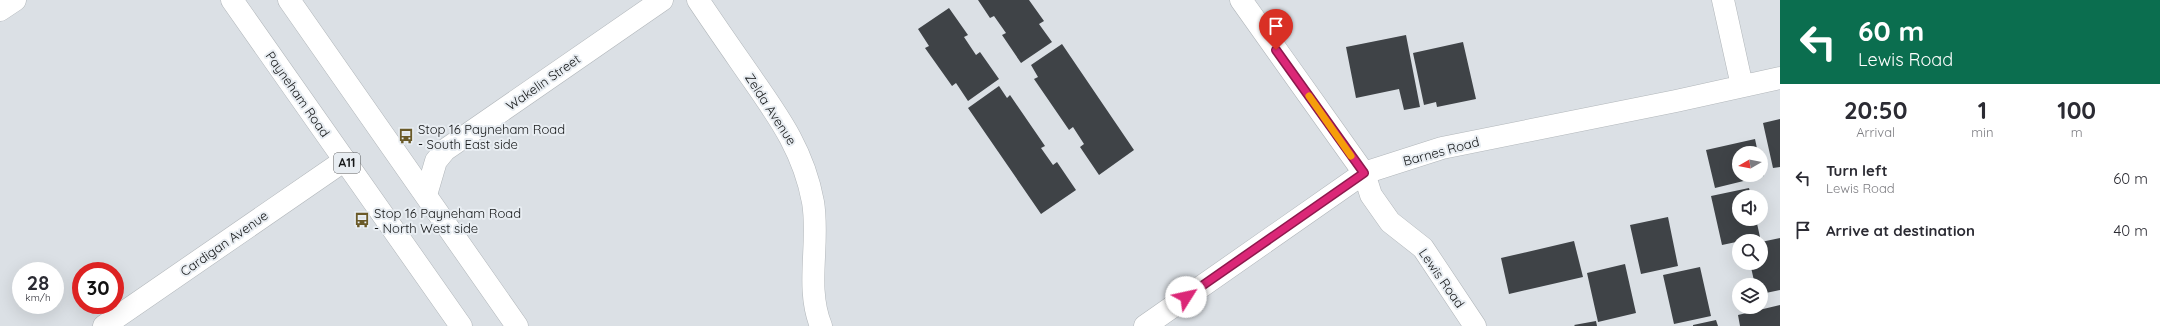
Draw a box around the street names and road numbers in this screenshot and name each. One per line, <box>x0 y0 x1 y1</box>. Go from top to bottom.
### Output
street label: Payneham Road <box>263 48 333 140</box>
street label: Wakelin Street <box>503 51 583 113</box>
street label: Zelda Avenue <box>742 70 800 148</box>
street label: Barnes Road <box>1401 133 1481 169</box>
road number: A11 <box>334 153 360 173</box>
street label: Cardigan Avenue <box>177 207 271 279</box>
street label: Lewis Road <box>1416 245 1468 311</box>

